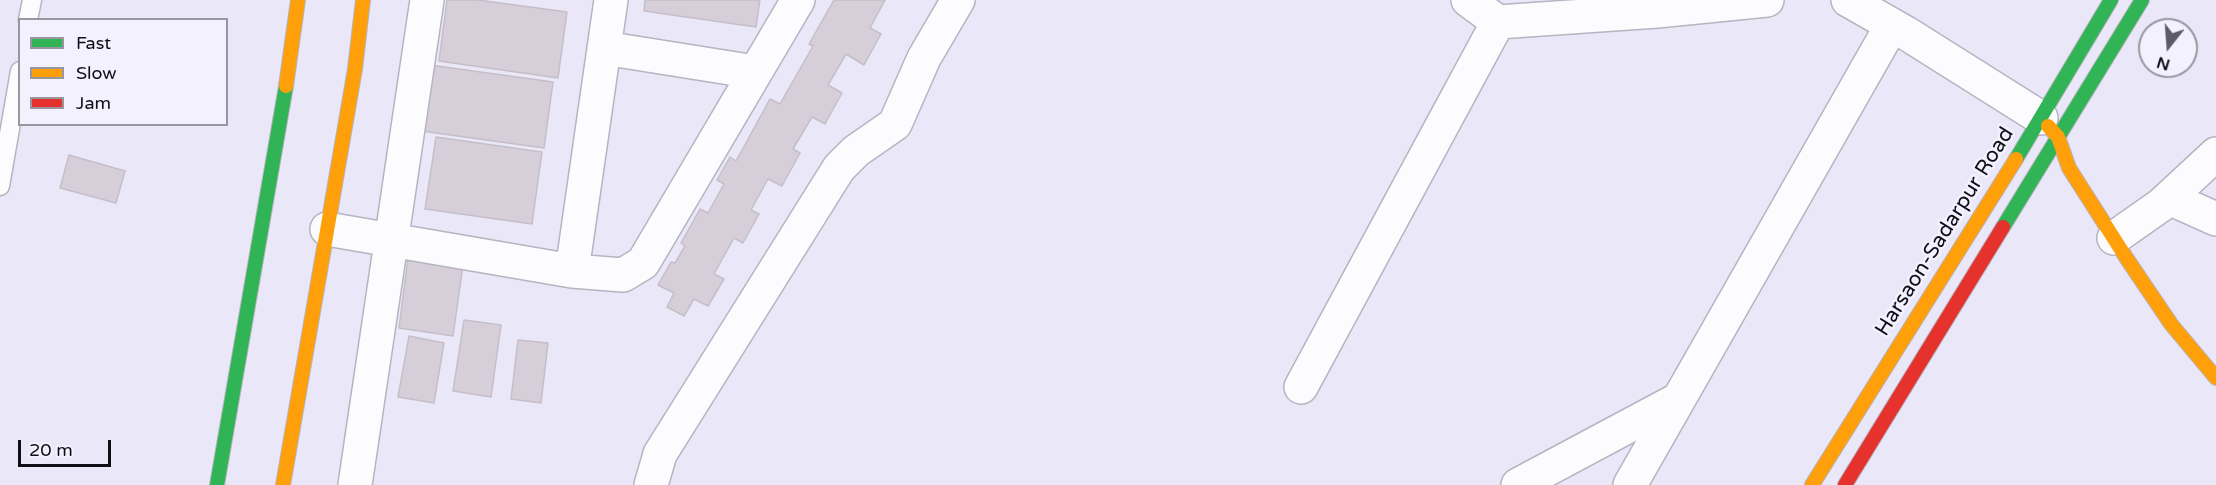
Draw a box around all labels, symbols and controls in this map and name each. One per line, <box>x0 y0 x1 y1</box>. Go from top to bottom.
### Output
legend <box>18 18 228 126</box>
north arrow <box>2138 18 2198 78</box>
text: Fast <box>76 32 111 54</box>
text: N <box>2154 52 2172 75</box>
text: Slow <box>76 62 117 84</box>
text: Jam <box>76 92 111 114</box>
street label: Harsaon-Sadarpur Road <box>1870 123 2020 341</box>
scale bar <box>21 428 114 466</box>
text: 20 m <box>29 439 73 461</box>

